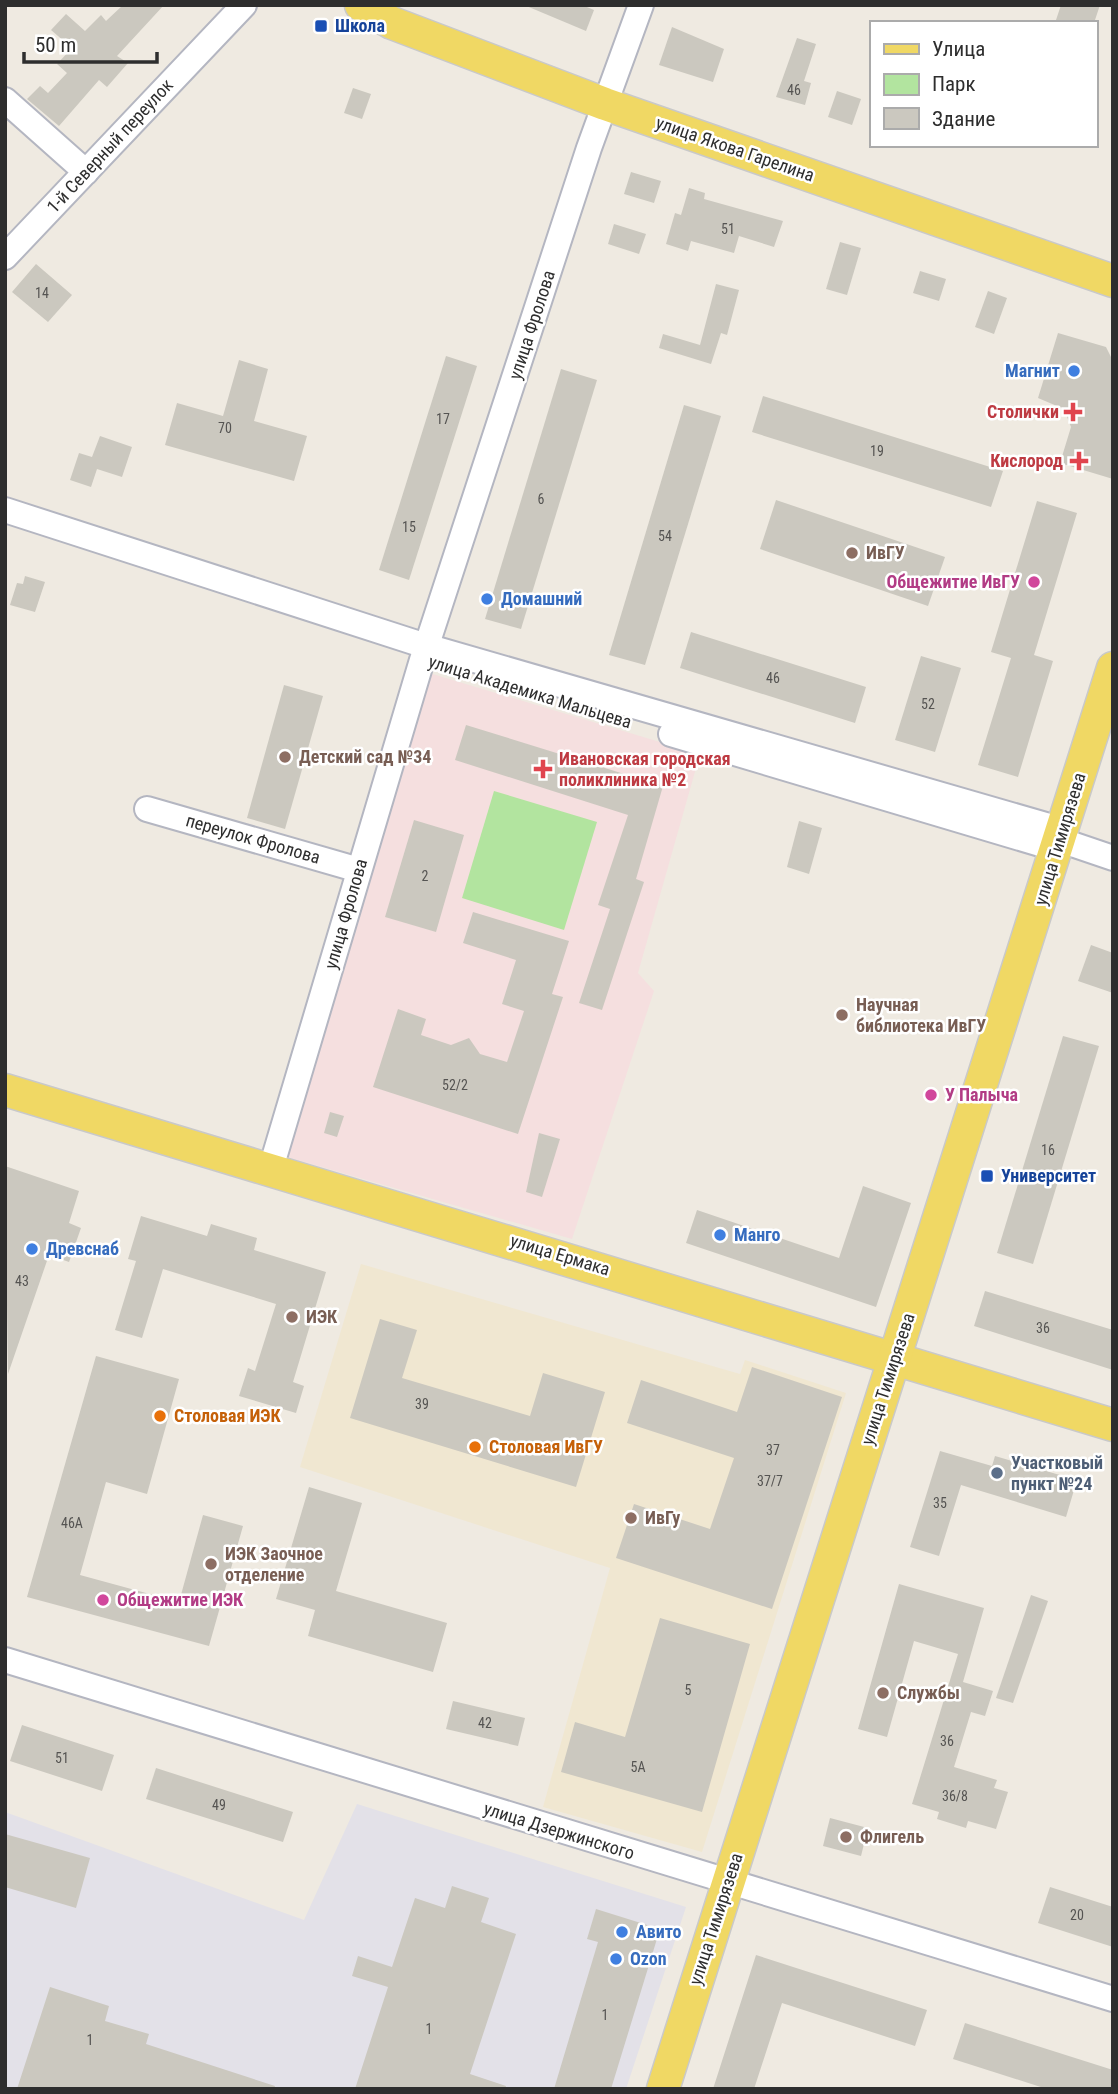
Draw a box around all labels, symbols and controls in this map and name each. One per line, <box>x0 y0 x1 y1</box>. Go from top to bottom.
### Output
place label: Школа <box>335 15 385 36</box>
marker: Школа <box>313 18 329 34</box>
scale bar <box>24 21 158 65</box>
legend <box>870 21 1097 147</box>
text: 50 m <box>35 33 76 57</box>
text: Улица <box>932 37 985 61</box>
text: Парк <box>932 72 976 96</box>
street label: 1-й Северный переулок <box>42 74 177 217</box>
house number: 46 <box>787 82 801 98</box>
text: Здание <box>932 107 996 131</box>
street label: улица Якова Гарелина <box>653 112 817 185</box>
house number: 51 <box>721 221 735 237</box>
street label: улица Фролова <box>504 268 559 382</box>
house number: 14 <box>35 285 49 301</box>
place label: Магнит <box>1005 360 1060 381</box>
marker: Магнит <box>1066 363 1082 379</box>
place label: Столички <box>987 401 1059 422</box>
marker: Столички <box>1065 404 1081 420</box>
house number: 17 <box>436 411 450 427</box>
house number: 70 <box>218 420 232 436</box>
house number: 19 <box>870 443 884 459</box>
place label: Кислород <box>990 450 1063 471</box>
marker: Кислород <box>1069 451 1089 471</box>
house number: 6 <box>538 491 545 507</box>
house number: 15 <box>402 519 416 535</box>
house number: 54 <box>658 528 672 544</box>
place label: ИвГУ <box>866 542 905 563</box>
marker: ИвГУ <box>844 545 860 561</box>
place label: Общежитие ИвГУ <box>886 571 1020 592</box>
marker: Общежитие ИвГУ <box>1026 574 1042 590</box>
place label: Домашний <box>501 588 582 609</box>
marker: Домашний <box>479 591 495 607</box>
street label: улица Академика Мальцева <box>426 651 634 732</box>
house number: 46 <box>766 670 780 686</box>
house number: 52 <box>921 696 935 712</box>
place label: Детский сад №34 <box>299 746 431 767</box>
place label: Ивановская городская поликлиника №2 <box>559 748 731 790</box>
marker: Детский сад №34 <box>277 749 293 765</box>
marker: Ивановская городская поликлиника №2 <box>533 759 553 779</box>
street label: улица Тимирязева <box>1029 770 1090 908</box>
street label: переулок Фролова <box>184 809 323 868</box>
street label: улица Фролова <box>320 856 371 971</box>
house number: 2 <box>422 868 429 884</box>
place label: Научная библиотека ИвГУ <box>856 994 986 1036</box>
marker: Научная библиотека ИвГУ <box>834 1007 850 1023</box>
house number: 52/2 <box>442 1077 468 1093</box>
place label: У Палыча <box>945 1084 1018 1105</box>
marker: У Палыча <box>923 1087 939 1103</box>
house number: 16 <box>1041 1142 1055 1158</box>
place label: Университет <box>1001 1165 1096 1186</box>
marker: Университет <box>979 1168 995 1184</box>
place label: Манго <box>734 1224 781 1245</box>
marker: Манго <box>712 1227 728 1243</box>
street label: улица Ермака <box>508 1229 612 1280</box>
place label: Древснаб <box>46 1238 119 1259</box>
marker: Древснаб <box>24 1241 40 1257</box>
house number: 43 <box>15 1273 29 1289</box>
place label: ИЭК <box>306 1306 338 1327</box>
marker: ИЭК <box>284 1309 300 1325</box>
street label: улица Тимирязева <box>856 1310 919 1447</box>
house number: 36 <box>1036 1320 1050 1336</box>
house number: 39 <box>415 1396 429 1412</box>
place label: Столовая ИЭК <box>174 1405 282 1426</box>
marker: Столовая ИЭК <box>152 1408 168 1424</box>
place label: Столовая ИвГУ <box>489 1436 603 1457</box>
marker: Столовая ИвГУ <box>467 1439 483 1455</box>
house number: 37 <box>766 1442 780 1458</box>
place label: Участковый пункт №24 <box>1011 1452 1103 1494</box>
marker: Участковый пункт №24 <box>989 1465 1005 1481</box>
house number: 37/7 <box>757 1473 783 1489</box>
house number: 35 <box>933 1495 947 1511</box>
place label: ИвГу <box>645 1507 680 1528</box>
marker: ИвГу <box>623 1510 639 1526</box>
house number: 46А <box>61 1515 83 1531</box>
place label: ИЭК Заочное отделение <box>225 1543 323 1585</box>
marker: ИЭК Заочное отделение <box>203 1556 219 1572</box>
place label: Общежитие ИЭК <box>117 1589 244 1610</box>
marker: Общежитие ИЭК <box>95 1592 111 1608</box>
house number: 5 <box>685 1682 692 1698</box>
place label: Службы <box>897 1682 960 1703</box>
marker: Службы <box>875 1685 891 1701</box>
house number: 42 <box>478 1715 492 1731</box>
house number: 36 <box>940 1733 954 1749</box>
house number: 51 <box>55 1750 69 1766</box>
house number: 5А <box>631 1759 645 1775</box>
house number: 36/8 <box>942 1788 968 1804</box>
house number: 49 <box>212 1797 226 1813</box>
street label: улица Дзержинского <box>481 1798 637 1863</box>
place label: Флигель <box>860 1826 924 1847</box>
marker: Флигель <box>838 1829 854 1845</box>
street label: улица Тимирязева <box>684 1850 747 1987</box>
house number: 20 <box>1070 1907 1084 1923</box>
place label: Авито <box>636 1921 682 1942</box>
marker: Авито <box>614 1924 630 1940</box>
place label: Ozon <box>630 1948 667 1969</box>
marker: Ozon <box>608 1951 624 1967</box>
house number: 1 <box>602 2007 608 2023</box>
house number: 1 <box>426 2021 432 2037</box>
house number: 1 <box>87 2032 93 2048</box>

